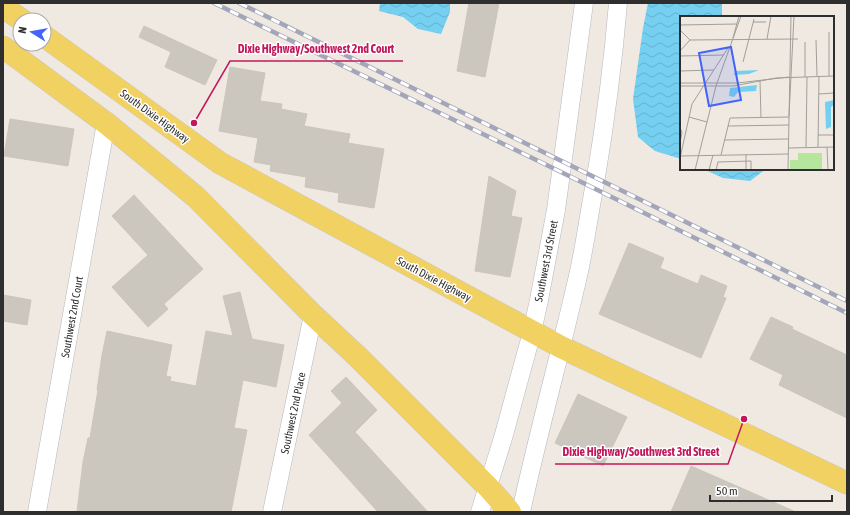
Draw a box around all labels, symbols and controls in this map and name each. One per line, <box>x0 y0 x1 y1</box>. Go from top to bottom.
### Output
north arrow <box>12 12 52 52</box>
inset map <box>680 16 834 170</box>
text: N <box>16 26 29 34</box>
callout: Dixie Highway/Southwest 2nd Court <box>230 37 403 61</box>
text: Dixie Highway/Southwest 2nd Court <box>238 42 395 56</box>
street label: South Dixie Highway <box>118 87 192 145</box>
street label: Southwest 3rd Street <box>532 219 560 303</box>
street label: South Dixie Highway <box>395 254 474 304</box>
street label: Southwest 2nd Court <box>59 275 85 359</box>
street label: Southwest 2nd Place <box>278 371 308 455</box>
callout: Dixie Highway/Southwest 3rd Street <box>555 440 728 464</box>
text: Dixie Highway/Southwest 3rd Street <box>563 445 720 459</box>
scale bar <box>710 477 832 503</box>
text: 50 m <box>716 484 738 498</box>

